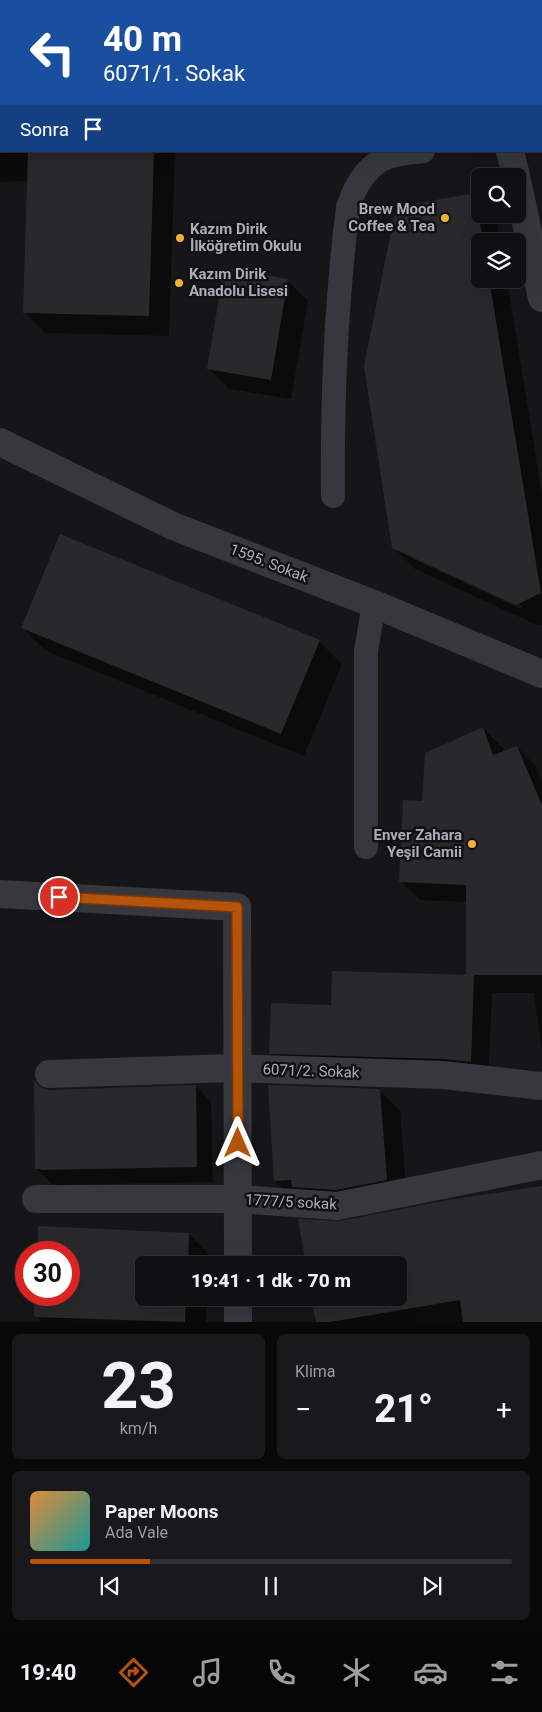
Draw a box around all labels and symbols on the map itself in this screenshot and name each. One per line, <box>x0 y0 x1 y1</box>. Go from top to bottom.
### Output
place label: Brew Mood Coffee & Tea <box>348 200 435 235</box>
marker: Brew Mood Coffee & Tea <box>439 212 451 224</box>
place label: Kazım Dirik İlköğretim Okulu <box>190 220 302 255</box>
marker: Kazım Dirik İlköğretim Okulu <box>174 232 186 244</box>
place label: Kazım Dirik Anadolu Lisesi <box>189 265 288 300</box>
marker: Kazım Dirik Anadolu Lisesi <box>173 277 185 289</box>
street label: 1595. Sokak <box>227 540 311 586</box>
place label: Enver Zahara Yeşil Camii <box>373 826 462 861</box>
marker: Enver Zahara Yeşil Camii <box>466 838 478 850</box>
pin <box>38 876 80 918</box>
street label: 6071/2. Sokak <box>262 1060 360 1082</box>
position arrow <box>211 1116 263 1168</box>
street label: 1777/5 sokak <box>245 1191 338 1213</box>
speed limit sign: 30 <box>15 1241 80 1306</box>

